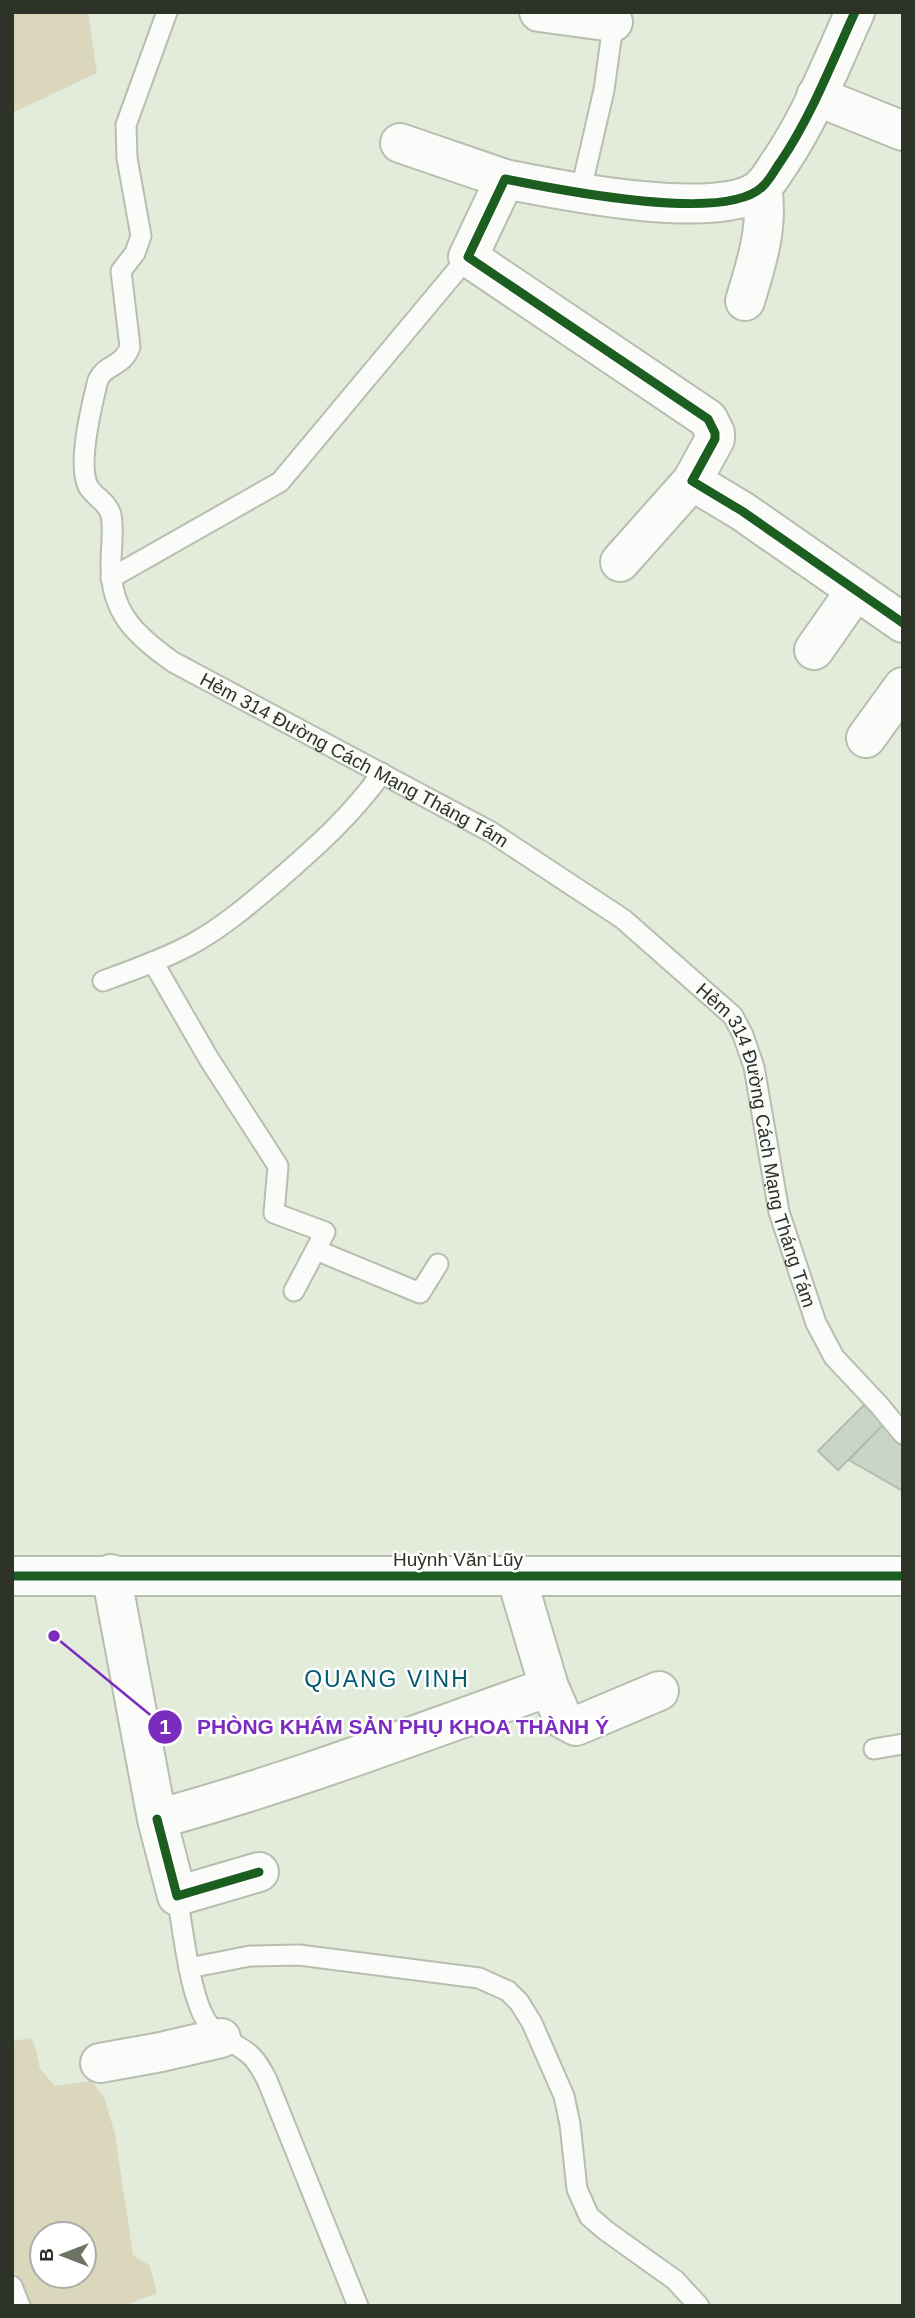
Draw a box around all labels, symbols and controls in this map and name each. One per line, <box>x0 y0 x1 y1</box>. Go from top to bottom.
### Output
street label: Hẻm 314 Đường Cách Mạng Tháng Tám <box>197 668 512 851</box>
street label: Hẻm 314 Đường Cách Mạng Tháng Tám <box>692 978 820 1310</box>
street label: Huỳnh Văn Lũy <box>393 1549 523 1570</box>
district label: QUANG VINH <box>304 1666 470 1692</box>
callout: PHÒNG KHÁM SẢN PHỤ KHOA THÀNH Ý <box>147 1706 623 1748</box>
text: 1 <box>159 1715 171 1738</box>
text: PHÒNG KHÁM SẢN PHỤ KHOA THÀNH Ý <box>197 1715 609 1738</box>
north arrow <box>28 2220 98 2290</box>
text: B <box>36 2248 57 2262</box>

